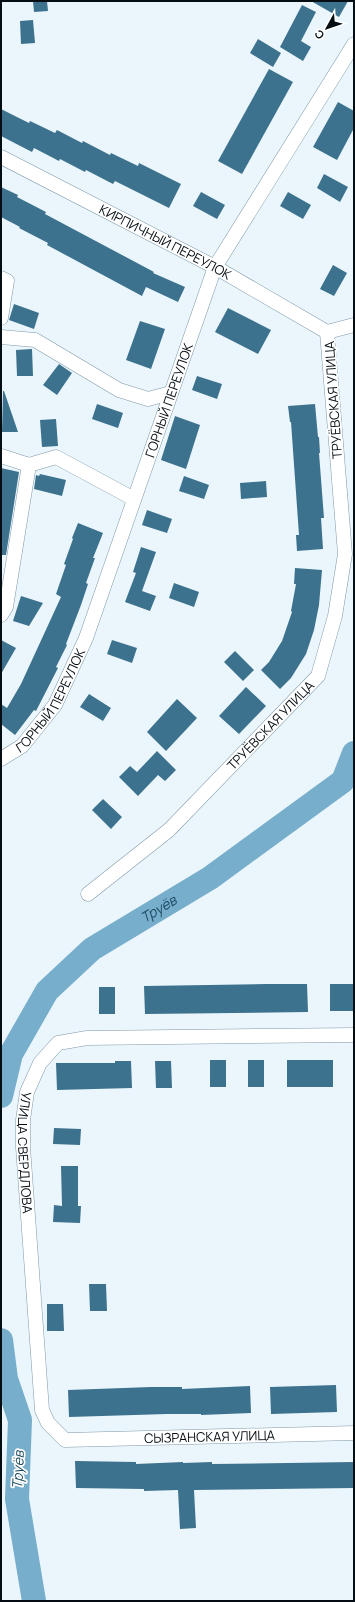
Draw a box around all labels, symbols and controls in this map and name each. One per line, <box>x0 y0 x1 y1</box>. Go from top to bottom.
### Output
north arrow <box>307 8 347 48</box>
text: С <box>311 27 327 43</box>
street label: КИРПИЧНЫЙ ПЕРЕУЛОК <box>96 200 235 284</box>
street label: ГОРНЫЙ ПЕРЕУЛОК <box>141 340 197 460</box>
street label: ТРУЁВСКАЯ УЛИЦА <box>320 341 346 459</box>
street label: ГОРНЫЙ ПЕРЕУЛОК <box>12 645 89 757</box>
street label: ТРУЁВСКАЯ УЛИЦА <box>223 677 318 774</box>
water label: Труёв <box>137 890 181 927</box>
street label: УЛИЦА СВЕРДЛОВА <box>14 1091 37 1214</box>
street label: СЫЗРАНСКАЯ УЛИЦА <box>144 1426 275 1447</box>
water label: Труёв <box>7 1449 28 1490</box>

